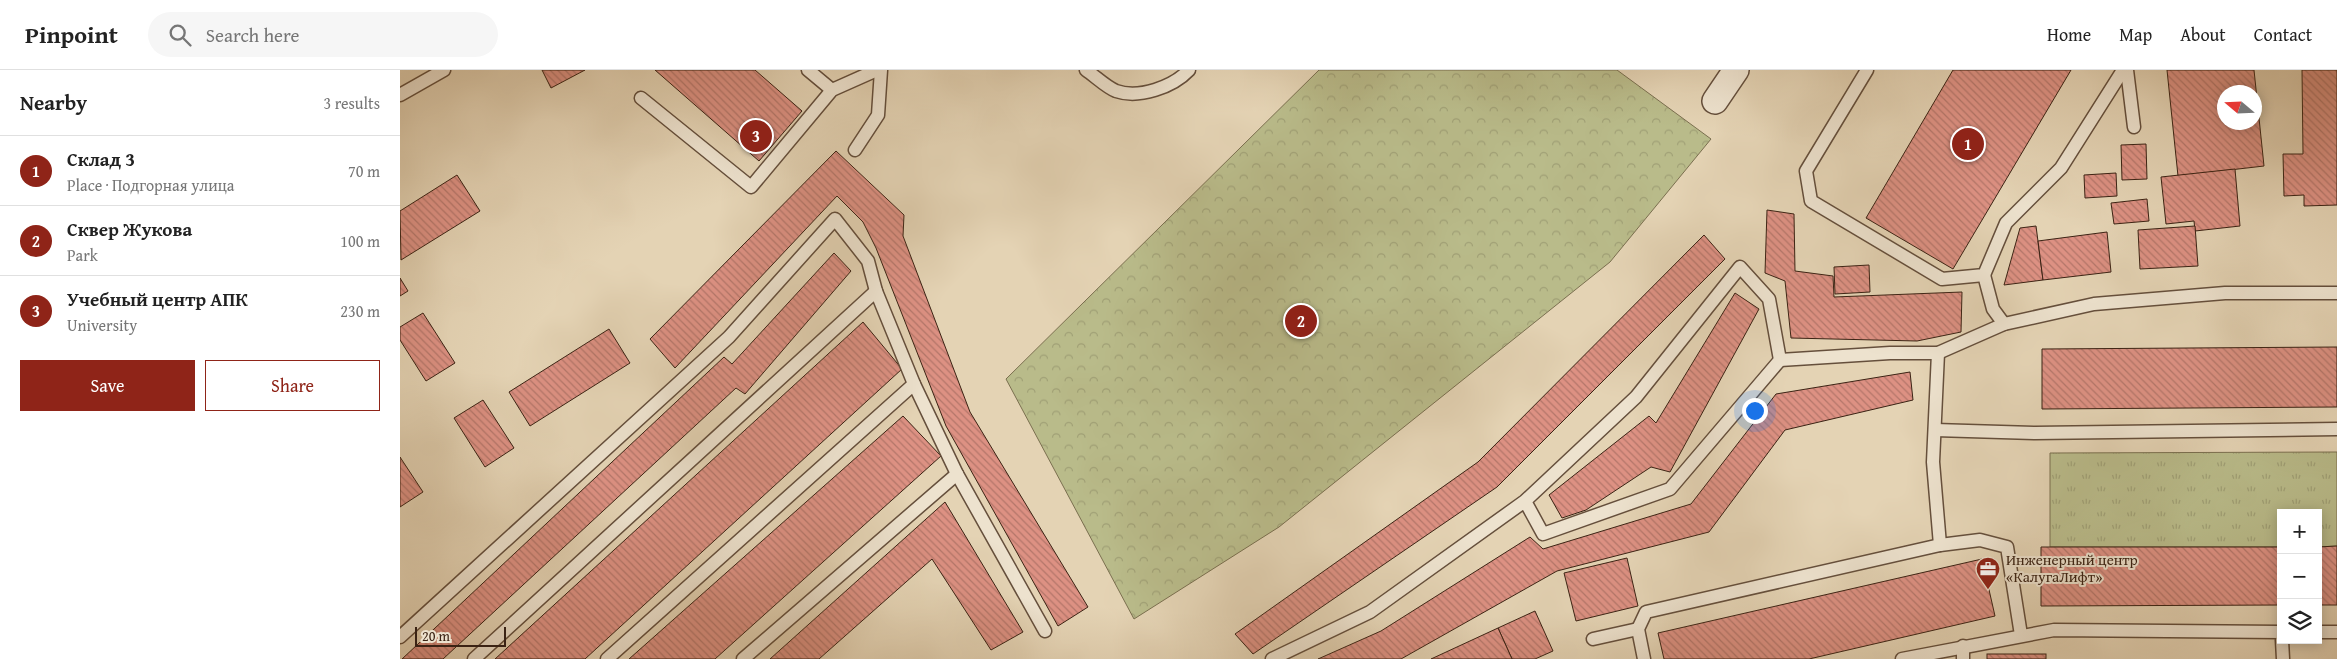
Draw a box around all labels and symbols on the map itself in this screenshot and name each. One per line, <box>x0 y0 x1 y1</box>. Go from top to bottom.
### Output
north arrow <box>2217 85 2262 130</box>
pin: 3 <box>740 117 772 155</box>
pin: 1 <box>1952 125 1984 163</box>
pin: 2 <box>1285 302 1317 340</box>
your location <box>1742 398 1768 424</box>
place label: Инженерный центр «КалугаЛифт» <box>2006 549 2138 587</box>
office icon: Инженерный центр «КалугаЛифт» <box>1975 556 2001 590</box>
scale bar <box>415 624 506 647</box>

